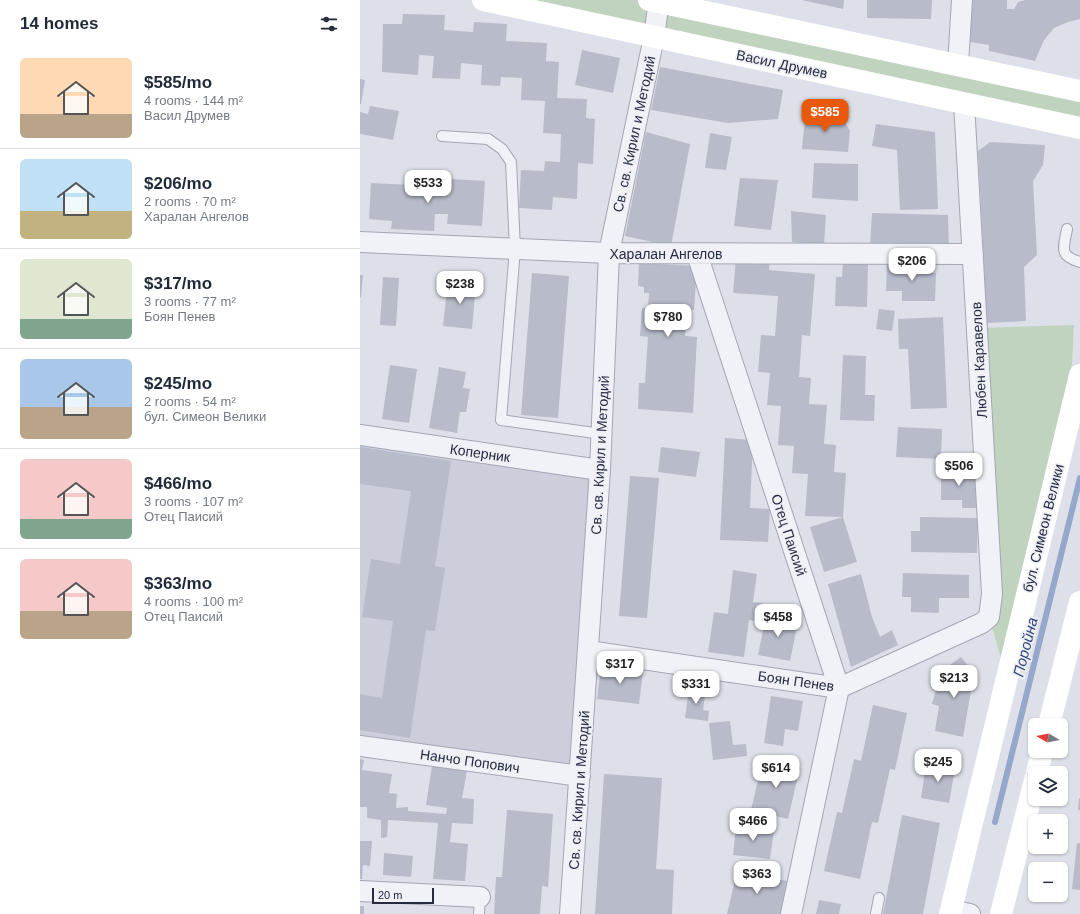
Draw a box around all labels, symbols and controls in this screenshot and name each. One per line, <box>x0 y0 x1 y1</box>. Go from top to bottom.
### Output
icon: filters <box>318 13 340 35</box>
text: 14 homes <box>20 14 98 33</box>
street label: Васил Друмев <box>735 47 829 81</box>
street label: Св. св. Кирил и Методий <box>610 54 658 214</box>
text: $585/mo <box>144 73 212 92</box>
icon: home <box>52 74 100 122</box>
text: 4 rooms · 144 m² <box>144 93 243 108</box>
pin: $585 <box>801 99 849 133</box>
text: $585 <box>811 104 839 119</box>
text: Васил Друмев <box>144 108 230 123</box>
pin: $533 <box>404 170 452 204</box>
text: $206/mo <box>144 174 212 193</box>
icon: home <box>52 175 100 223</box>
text: $533 <box>414 175 442 190</box>
text: 2 rooms · 70 m² <box>144 194 236 209</box>
text: Харалан Ангелов <box>144 209 249 224</box>
street label: Харалан Ангелов <box>609 246 723 262</box>
pin: $206 <box>888 248 936 282</box>
text: $206 <box>898 253 926 268</box>
pin: $238 <box>436 271 484 305</box>
text: $317/mo <box>144 274 212 293</box>
icon: home <box>52 275 100 323</box>
text: $238 <box>446 276 474 291</box>
text: 3 rooms · 77 m² <box>144 294 236 309</box>
street label: Любен Каравелов <box>968 301 990 419</box>
pin: $780 <box>644 304 692 338</box>
text: Боян Пенев <box>144 309 215 324</box>
text: $780 <box>654 309 682 324</box>
text: $245/mo <box>144 374 212 393</box>
icon: home <box>52 375 100 423</box>
street label: Св. св. Кирил и Методий <box>588 375 612 535</box>
text: 2 rooms · 54 m² <box>144 394 236 409</box>
text: бул. Симеон Велики <box>144 409 266 424</box>
street label: Коперник <box>449 441 512 465</box>
pin: $506 <box>935 453 983 487</box>
text: $506 <box>945 458 973 473</box>
street label: бул. Симеон Велики <box>1019 462 1067 594</box>
text: $466/mo <box>144 474 212 493</box>
icon: home <box>52 475 100 523</box>
street label: Отец Паисий <box>768 492 810 578</box>
text: 3 rooms · 107 m² <box>144 494 243 509</box>
text: Отец Паисий <box>144 509 223 524</box>
text: $363/mo <box>144 574 212 593</box>
icon: home <box>52 575 100 623</box>
text: 4 rooms · 100 m² <box>144 594 243 609</box>
pin: $458 <box>754 604 802 638</box>
text: Отец Паисий <box>144 609 223 624</box>
text: $458 <box>764 609 792 624</box>
water label: Поройна <box>1009 615 1041 679</box>
pin: $317 <box>596 651 644 685</box>
text: $317 <box>606 656 634 671</box>
pin: $213 <box>930 665 978 699</box>
street label: Боян Пенев <box>757 668 835 694</box>
text: $213 <box>940 670 968 685</box>
pin: $331 <box>672 671 720 705</box>
text: $331 <box>682 676 710 691</box>
street label: Св. св. Кирил и Методий <box>565 710 593 870</box>
north arrow <box>1028 718 1068 758</box>
map controls <box>1028 718 1068 902</box>
street label: Нанчо Попович <box>419 746 521 776</box>
pin: $245 <box>914 749 962 783</box>
text: $245 <box>924 754 952 769</box>
pin: $614 <box>752 755 800 789</box>
text: $614 <box>762 760 790 775</box>
button: layers <box>1028 766 1068 806</box>
pin: $466 <box>729 808 777 842</box>
text: $466 <box>739 813 767 828</box>
button: + <box>1028 814 1068 854</box>
pin: $363 <box>733 861 781 895</box>
button: − <box>1028 862 1068 902</box>
text: $363 <box>743 866 771 881</box>
scale bar <box>372 886 434 905</box>
text: 20 m <box>378 889 402 901</box>

